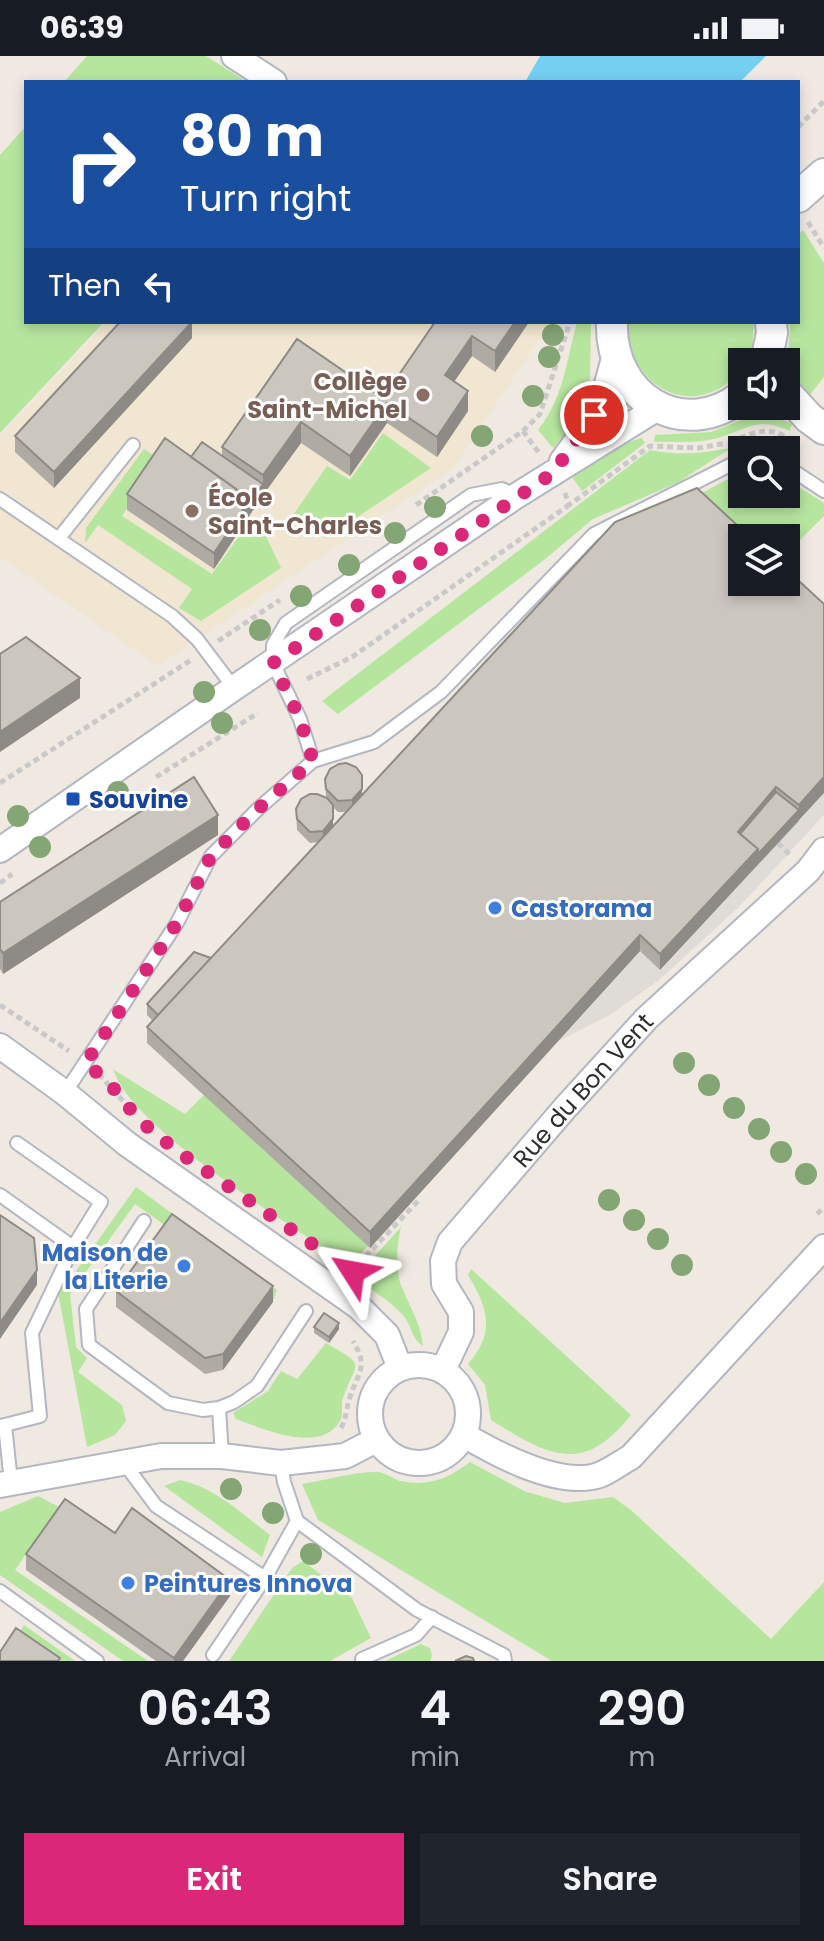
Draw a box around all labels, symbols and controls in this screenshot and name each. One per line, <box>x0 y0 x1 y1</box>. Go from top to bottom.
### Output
text: 06:39 <box>40 6 124 49</box>
text: 80 m <box>180 97 324 176</box>
icon: right <box>48 112 152 216</box>
text: Turn right <box>180 173 351 224</box>
text: Then <box>48 264 121 307</box>
icon: left <box>137 264 181 308</box>
map controls <box>728 348 800 596</box>
button: sound <box>728 348 800 420</box>
place label: Collège Saint-Michel <box>247 365 407 426</box>
pin <box>560 381 628 449</box>
marker: Collège Saint-Michel <box>414 386 432 404</box>
icon: arrive <box>572 393 616 437</box>
button: search <box>728 436 800 508</box>
place label: École Saint-Charles <box>208 481 382 542</box>
marker: École Saint-Charles <box>183 502 201 520</box>
button: layers <box>728 524 800 596</box>
place label: Souvine <box>89 783 189 816</box>
marker: Souvine <box>64 790 82 808</box>
place label: Castorama <box>511 892 652 925</box>
marker: Castorama <box>486 899 504 917</box>
street label: Rue du Bon Vent <box>505 1006 660 1174</box>
position arrow <box>311 1230 395 1314</box>
place label: Maison de la Literie <box>42 1236 168 1297</box>
marker: Maison de la Literie <box>175 1257 193 1275</box>
place label: Peintures Innova <box>144 1567 353 1600</box>
marker: Peintures Innova <box>119 1574 137 1592</box>
text: 06:43 <box>138 1675 273 1742</box>
text: 4 <box>419 1675 451 1742</box>
text: 290 <box>598 1675 686 1742</box>
text: Arrival <box>164 1739 246 1775</box>
text: min <box>410 1739 460 1775</box>
text: m <box>629 1739 655 1775</box>
button: Exit <box>24 1833 404 1925</box>
button: Share <box>420 1833 800 1925</box>

